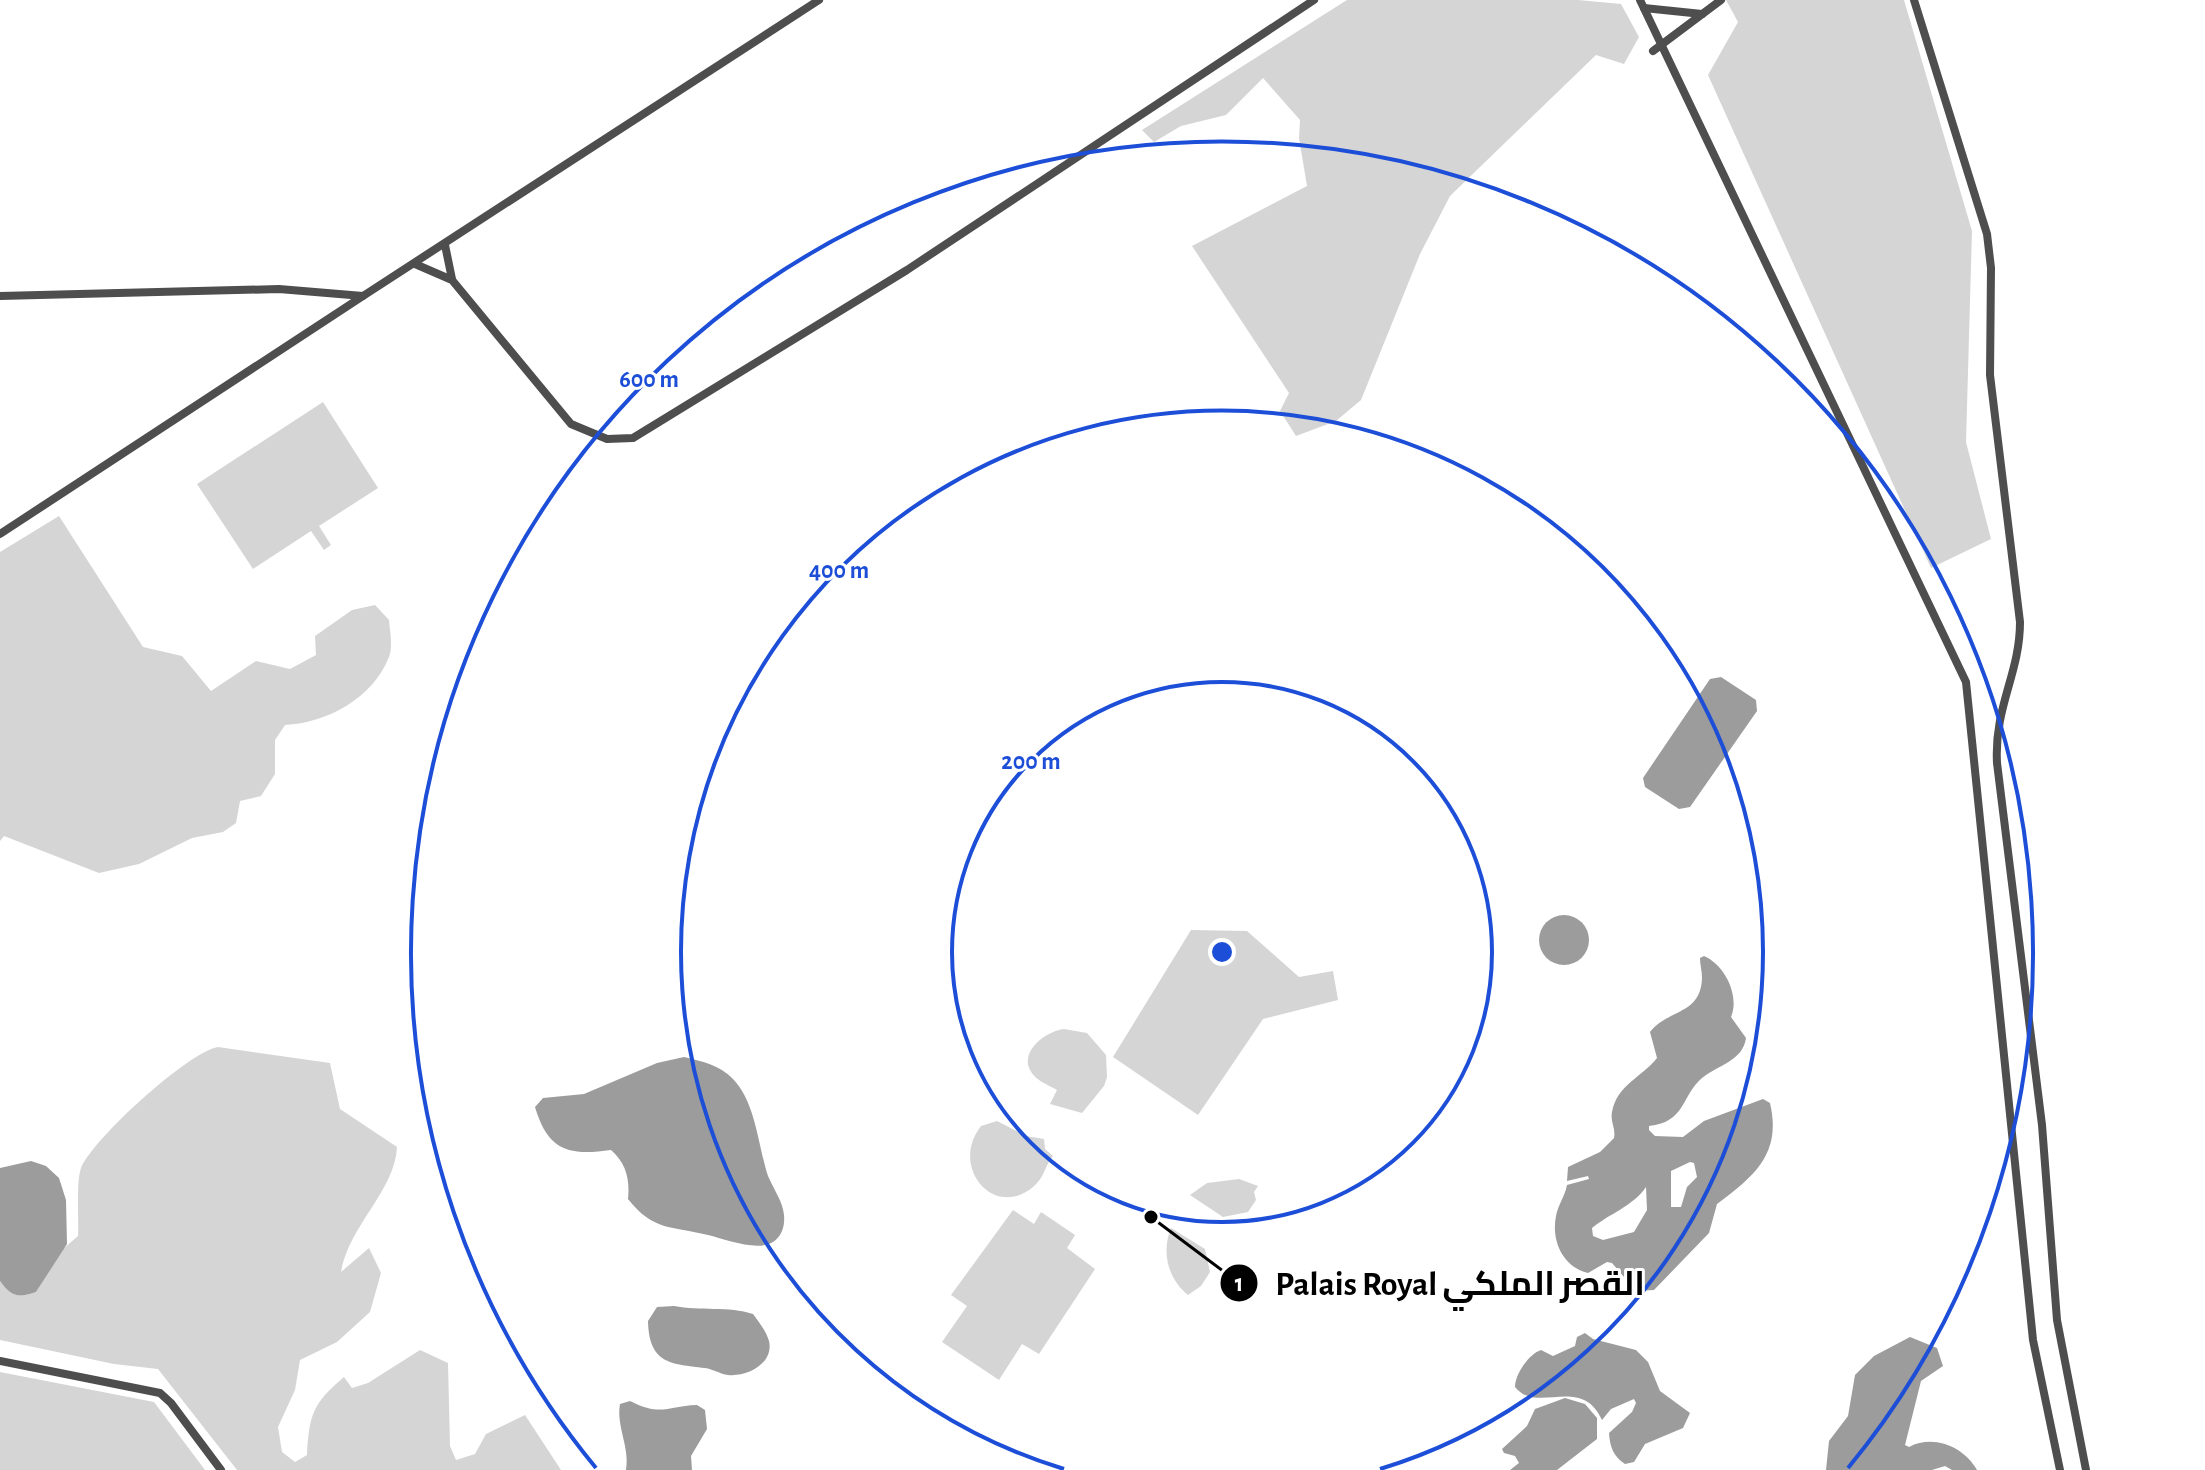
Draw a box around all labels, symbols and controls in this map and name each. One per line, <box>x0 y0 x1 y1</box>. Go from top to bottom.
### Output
text: 600 m <box>619 368 679 392</box>
text: 400 m <box>809 559 869 583</box>
text: 200 m <box>1001 750 1061 774</box>
centre of rings <box>1208 938 1236 966</box>
callout: Palais Royal القصر الملكي <box>1219 1254 1661 1312</box>
text: Palais Royal القصر الملكي <box>1275 1268 1645 1311</box>
text: 1 <box>1235 1272 1243 1296</box>

